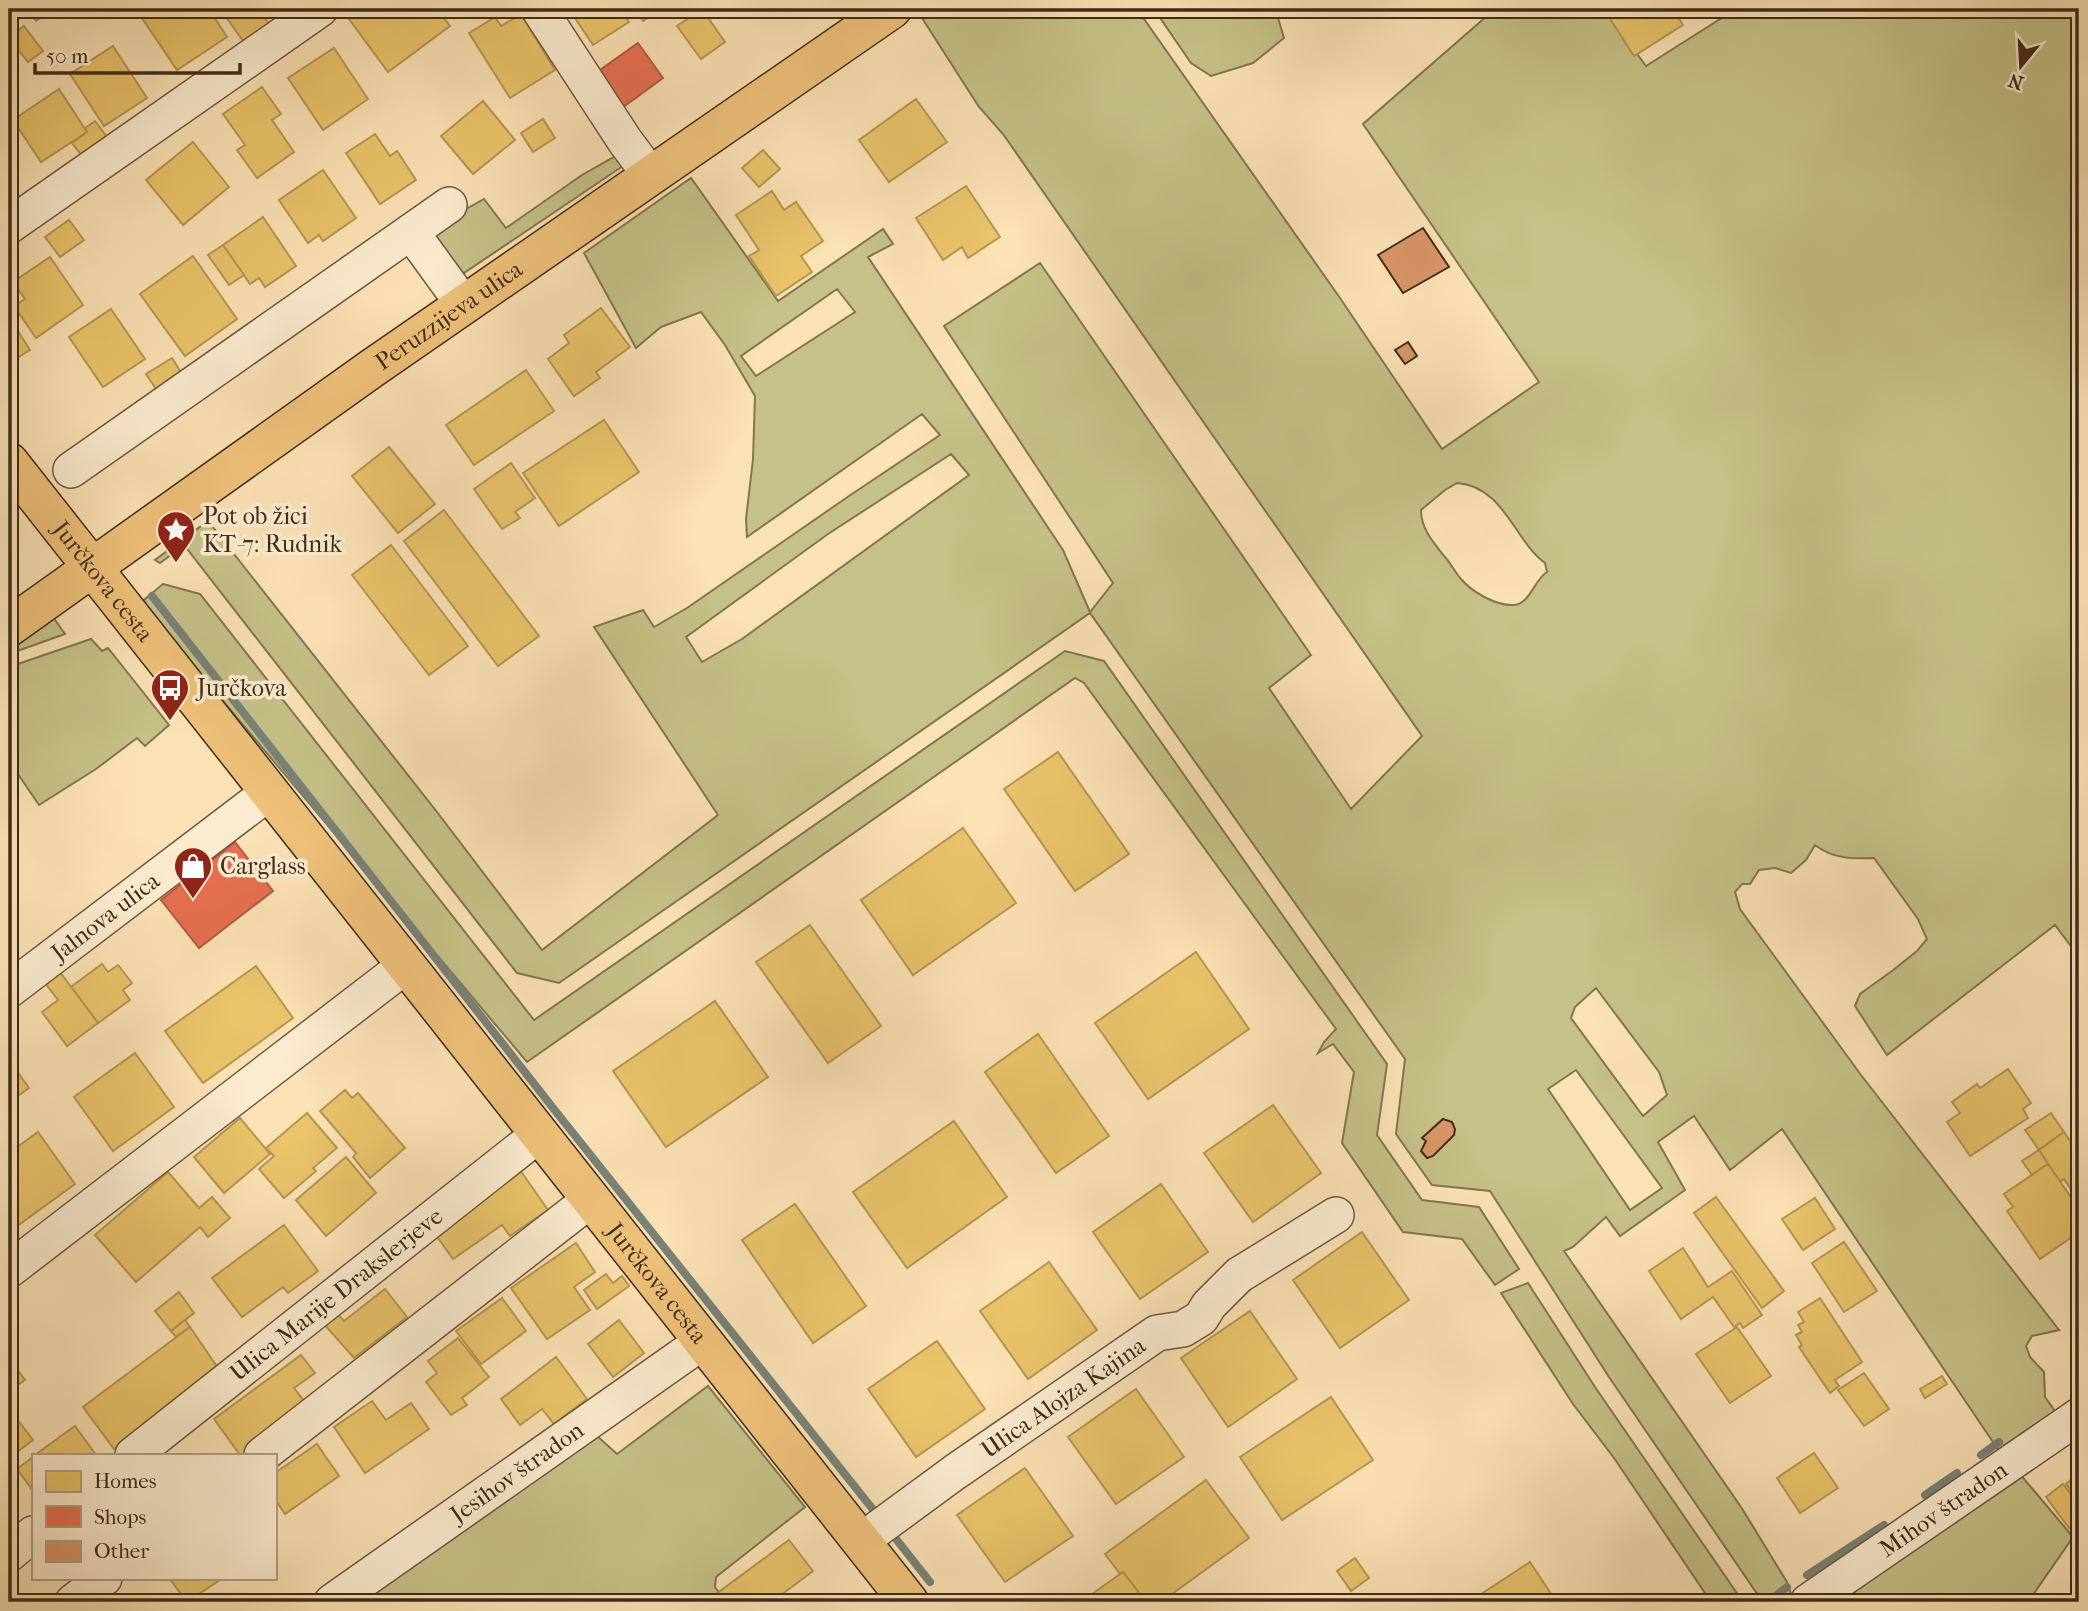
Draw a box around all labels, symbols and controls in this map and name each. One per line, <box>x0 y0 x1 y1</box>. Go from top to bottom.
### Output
scale bar <box>35 32 240 76</box>
north arrow <box>1986 32 2056 102</box>
text: 50 m <box>46 44 89 68</box>
text: N <box>2005 68 2026 94</box>
street label: Peruzzijeva ulica <box>370 254 528 376</box>
place label: Pot ob žici KT-7: Rudnik <box>203 502 342 558</box>
place icon: Pot ob žici KT-7: Rudnik <box>155 509 197 564</box>
street label: Jurčkova cesta <box>46 514 160 648</box>
bus stop icon: Jurčkova <box>149 667 191 722</box>
place label: Jurčkova <box>195 674 287 702</box>
shop icon: Carglass <box>172 845 214 900</box>
place label: Carglass <box>220 852 306 880</box>
street label: Jalnova ulica <box>44 866 166 968</box>
street label: Ulica Marije Drakslerjeve <box>224 1202 448 1387</box>
street label: Jurčkova cesta <box>600 1216 714 1350</box>
street label: Ulica Alojza Kajina <box>976 1331 1152 1464</box>
street label: Jesihov štradon <box>443 1416 589 1530</box>
legend <box>32 1454 276 1580</box>
street label: Mihov štradon <box>1874 1455 2013 1563</box>
text: Homes <box>94 1469 157 1493</box>
text: Shops <box>94 1505 147 1529</box>
text: Other <box>94 1539 149 1563</box>

